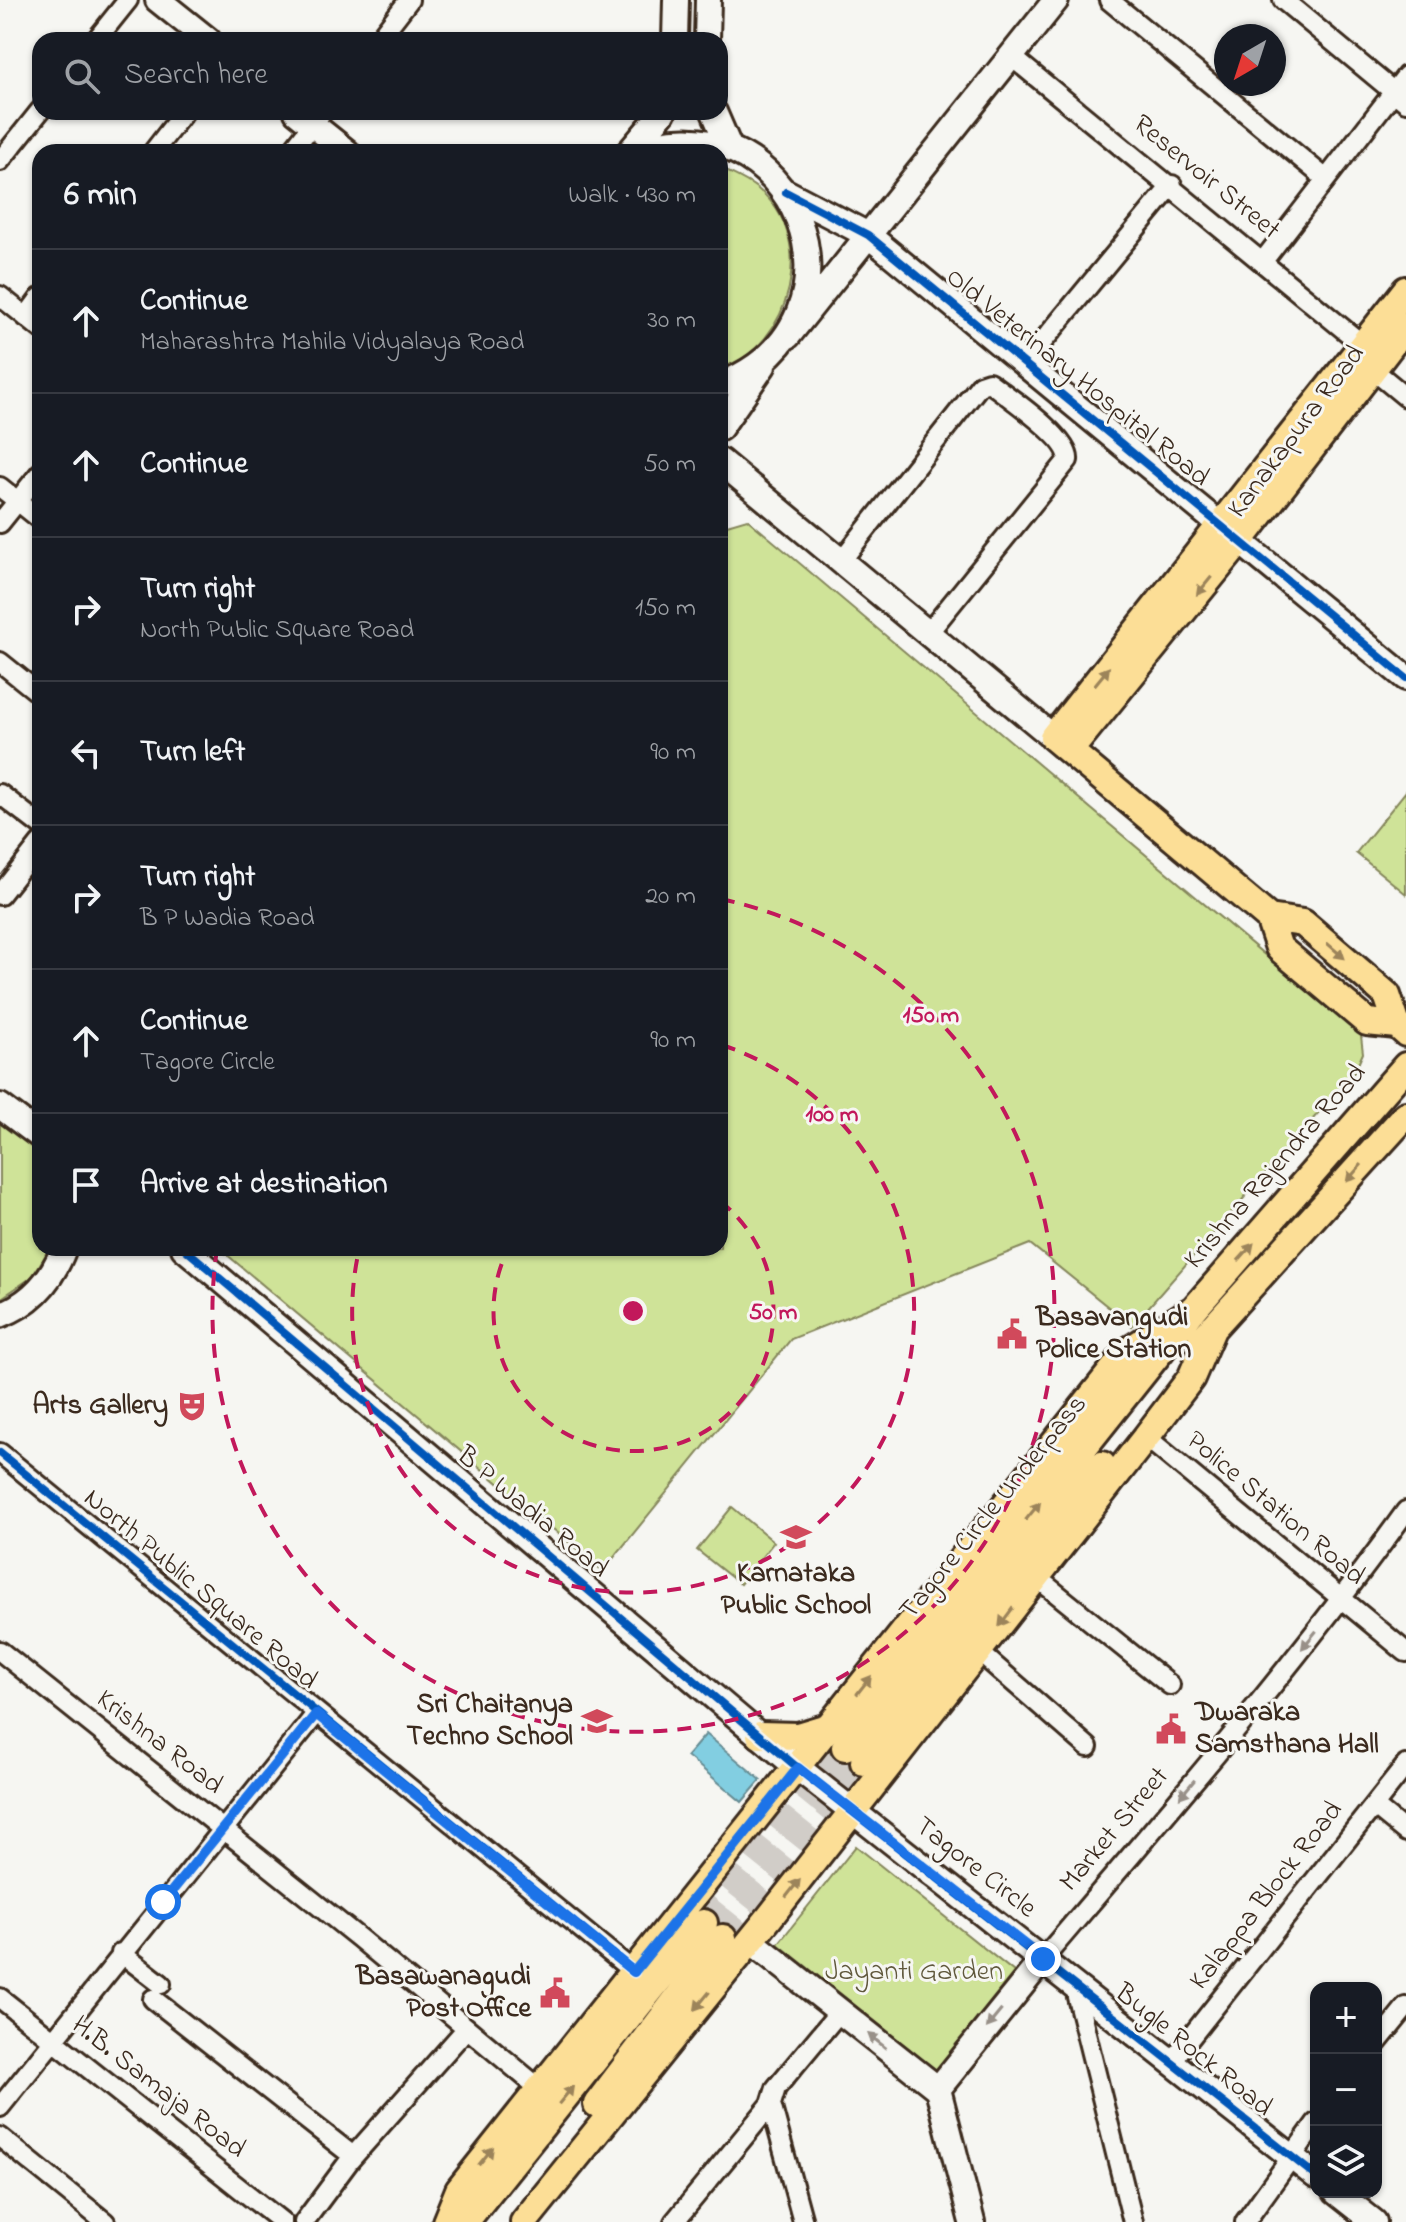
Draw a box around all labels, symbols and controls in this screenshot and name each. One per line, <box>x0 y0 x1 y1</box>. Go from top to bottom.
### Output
north arrow <box>1214 24 1286 96</box>
search box <box>32 32 728 120</box>
icon: search <box>60 54 104 98</box>
text: Search here <box>124 54 268 98</box>
street label: Reservoir Street <box>1123 105 1289 251</box>
text: 6 min <box>64 171 137 221</box>
text: Walk · 430 m <box>568 177 696 215</box>
street label: Old Veterinary Hospital Road <box>936 258 1218 498</box>
text: Continue <box>140 280 248 324</box>
icon: ahead <box>64 299 108 343</box>
text: 30 m <box>647 302 696 340</box>
text: Maharashtra Mahila Vidyalaya Road <box>140 324 524 362</box>
street label: Kanakapura Road <box>1218 336 1376 527</box>
icon: ahead <box>64 443 108 487</box>
text: Continue <box>140 443 248 487</box>
text: 50 m <box>643 446 696 484</box>
text: Turn right <box>140 568 255 612</box>
one-way arrow <box>1196 576 1212 596</box>
icon: right <box>64 587 108 631</box>
text: 150 m <box>635 590 696 628</box>
text: North Public Square Road <box>140 612 414 650</box>
one-way arrow <box>1093 666 1110 686</box>
icon: left <box>64 731 108 775</box>
text: Turn left <box>140 731 245 775</box>
text: 90 m <box>650 734 696 772</box>
text: Turn right <box>140 856 255 900</box>
icon: right <box>64 875 108 919</box>
text: 20 m <box>645 878 696 916</box>
text: B P Wadia Road <box>140 900 315 938</box>
one-way arrow <box>1326 942 1346 959</box>
text: 150 m <box>903 999 960 1034</box>
text: Continue <box>140 1000 248 1044</box>
icon: ahead <box>64 1019 108 1063</box>
text: 90 m <box>650 1022 696 1060</box>
text: Tagore Circle <box>140 1044 275 1082</box>
street label: Krishna Rajendra Road <box>1175 1055 1377 1279</box>
text: 100 m <box>806 1098 859 1133</box>
icon: arrive <box>64 1163 108 1207</box>
text: Arrive at destination <box>140 1163 388 1207</box>
one-way arrow <box>1345 1164 1363 1183</box>
one-way arrow <box>1237 1242 1255 1261</box>
text: 50 m <box>749 1296 798 1331</box>
centre of rings <box>619 1297 647 1325</box>
place label: Basavangudi Police Station <box>1034 1298 1191 1371</box>
public building icon: Basavangudi Police Station <box>995 1317 1029 1351</box>
place label: Arts Gallery <box>33 1386 168 1427</box>
street label: Tagore Circle Underpass <box>890 1386 1098 1630</box>
theatre icon: Arts Gallery <box>175 1389 209 1423</box>
street label: Police Station Road <box>1176 1422 1374 1597</box>
street label: B P Wadia Road <box>446 1436 617 1589</box>
street label: North Public Square Road <box>74 1479 326 1701</box>
one-way arrow <box>1024 1501 1041 1521</box>
school or university icon: Karnataka Public School <box>779 1520 813 1554</box>
place label: Karnataka Public School <box>721 1554 871 1627</box>
one-way arrow <box>998 1607 1014 1627</box>
one-way arrow <box>1301 1630 1318 1651</box>
one-way arrow <box>855 1675 872 1695</box>
street label: Krishna Road <box>87 1680 232 1806</box>
place label: Sri Chaitanya Techno School <box>407 1685 573 1758</box>
place label: Dwaraka Samsthana Hall <box>1193 1693 1379 1766</box>
school or university icon: Sri Chaitanya Techno School <box>580 1704 614 1738</box>
public building icon: Dwaraka Samsthana Hall <box>1154 1712 1188 1746</box>
street label: Market Street <box>1050 1758 1180 1902</box>
one-way arrow <box>1179 1779 1196 1799</box>
street label: Kalappa Block Road <box>1180 1793 1354 1999</box>
street label: Tagore Circle <box>905 1807 1045 1929</box>
one-way arrow <box>784 1878 800 1898</box>
route start <box>145 1884 181 1920</box>
route end <box>1025 1941 1061 1977</box>
park label: Jayanti Garden <box>825 1952 1003 1993</box>
place label: Basawanagudi Post Office <box>354 1957 532 2030</box>
street label: Bugle Rock Road <box>1104 1974 1281 2128</box>
public building icon: Basawanagudi Post Office <box>538 1976 572 2010</box>
map controls <box>1310 1982 1382 2198</box>
button: + <box>1310 1982 1382 2054</box>
one-way arrow <box>694 1991 711 2011</box>
street label: H.B. Samaja Road <box>62 2007 254 2170</box>
one-way arrow <box>987 2009 1003 2029</box>
one-way arrow <box>867 2033 887 2049</box>
button: − <box>1310 2054 1382 2126</box>
one-way arrow <box>557 2086 574 2106</box>
button: layers <box>1310 2126 1382 2198</box>
one-way arrow <box>478 2146 494 2166</box>

